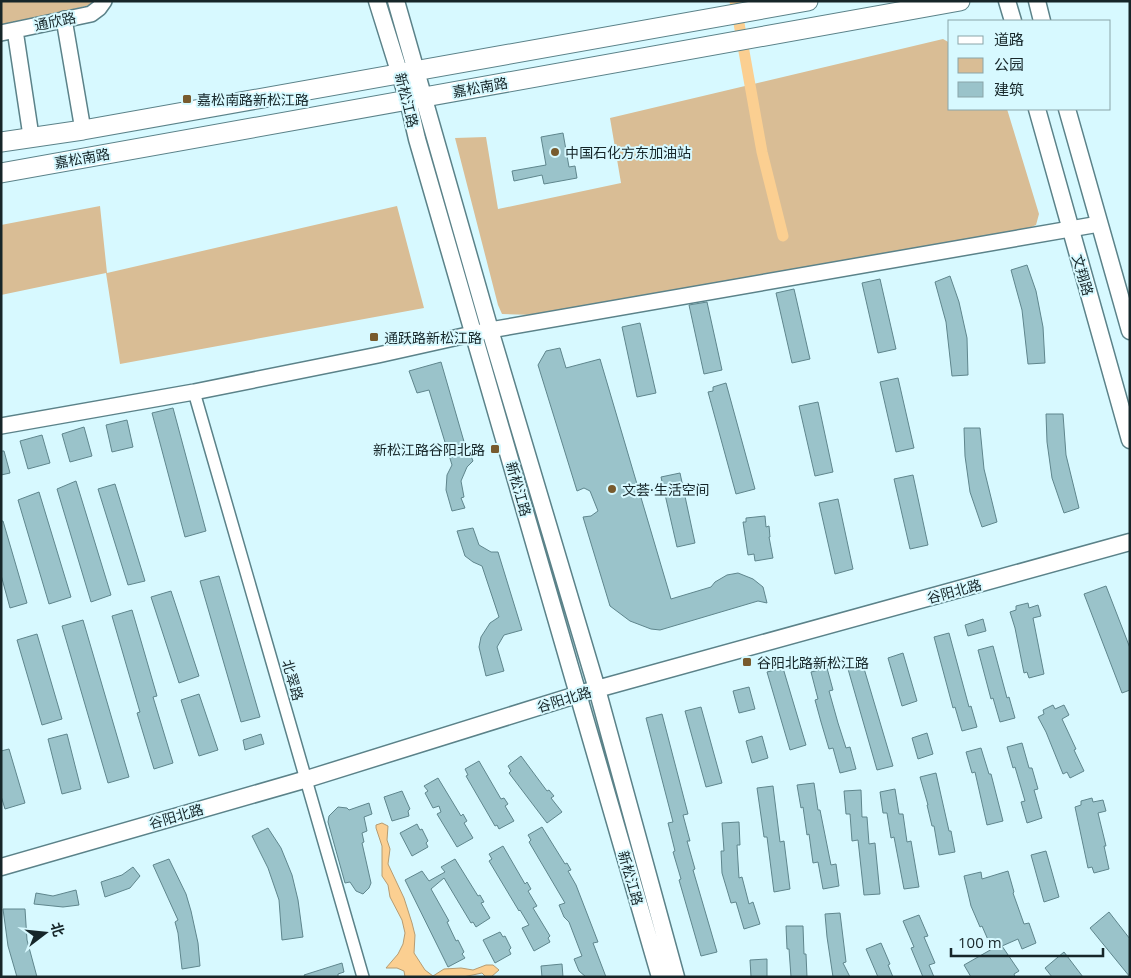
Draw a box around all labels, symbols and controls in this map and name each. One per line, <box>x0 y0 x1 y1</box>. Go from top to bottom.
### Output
street label: 通欣路 <box>32 7 78 35</box>
legend <box>948 20 1111 110</box>
text: 道路 <box>994 29 1024 49</box>
text: 公园 <box>994 54 1024 74</box>
street label: 新松江路 <box>391 71 423 129</box>
street label: 嘉松南路 <box>451 73 509 101</box>
text: 建筑 <box>994 79 1024 99</box>
place label: 嘉松南路新松江路 <box>197 90 309 109</box>
marker: 嘉松南路新松江路 <box>181 93 193 105</box>
place label: 中国石化方东加油站 <box>565 143 691 162</box>
street label: 嘉松南路 <box>53 144 111 172</box>
marker: 中国石化方东加油站 <box>549 146 561 158</box>
street label: 文翔路 <box>1068 252 1098 298</box>
place label: 通跃路新松江路 <box>384 328 482 347</box>
marker: 通跃路新松江路 <box>368 331 380 343</box>
place label: 新松江路谷阳北路 <box>373 440 485 459</box>
marker: 新松江路谷阳北路 <box>489 443 501 455</box>
street label: 新松江路 <box>502 459 536 519</box>
place label: 文荟·生活空间 <box>622 480 710 499</box>
marker: 文荟·生活空间 <box>606 483 618 495</box>
street label: 谷阳北路 <box>924 575 984 607</box>
place label: 谷阳北路新松江路 <box>757 653 869 672</box>
marker: 谷阳北路新松江路 <box>741 656 753 668</box>
street label: 北翠路 <box>278 657 308 703</box>
street label: 谷阳北路 <box>534 682 594 716</box>
street label: 谷阳北路 <box>146 799 206 833</box>
street label: 新松江路 <box>614 848 648 908</box>
north arrow <box>20 908 70 958</box>
text: 北 <box>47 920 69 939</box>
scale bar <box>951 926 1104 958</box>
text: 100 m <box>958 932 1002 952</box>

